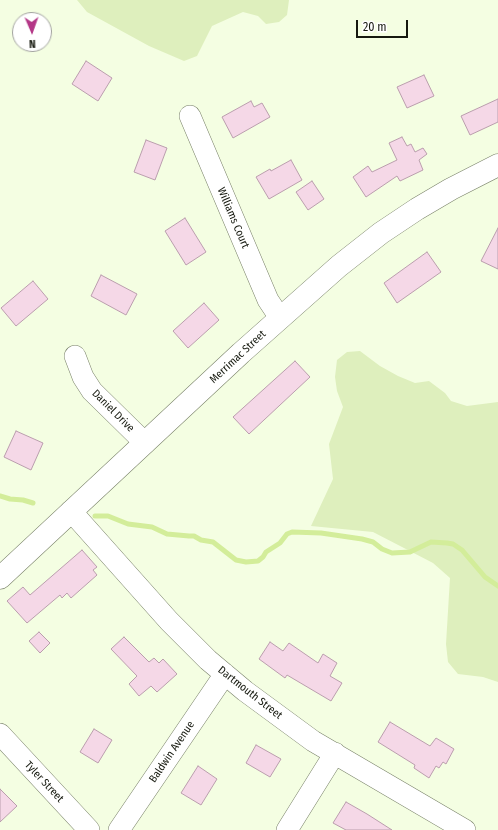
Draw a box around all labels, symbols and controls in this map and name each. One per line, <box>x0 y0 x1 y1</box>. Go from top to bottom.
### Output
north arrow <box>12 12 52 52</box>
scale bar <box>358 12 410 38</box>
text: 20 m <box>363 20 387 34</box>
text: N <box>29 37 36 50</box>
street label: Williams Court <box>214 185 252 251</box>
street label: Merrimac Street <box>207 328 269 386</box>
street label: Daniel Drive <box>89 387 137 435</box>
street label: Dartmouth Street <box>215 664 285 722</box>
street label: Baldwin Avenue <box>147 719 197 785</box>
street label: Tyler Street <box>22 759 66 805</box>

